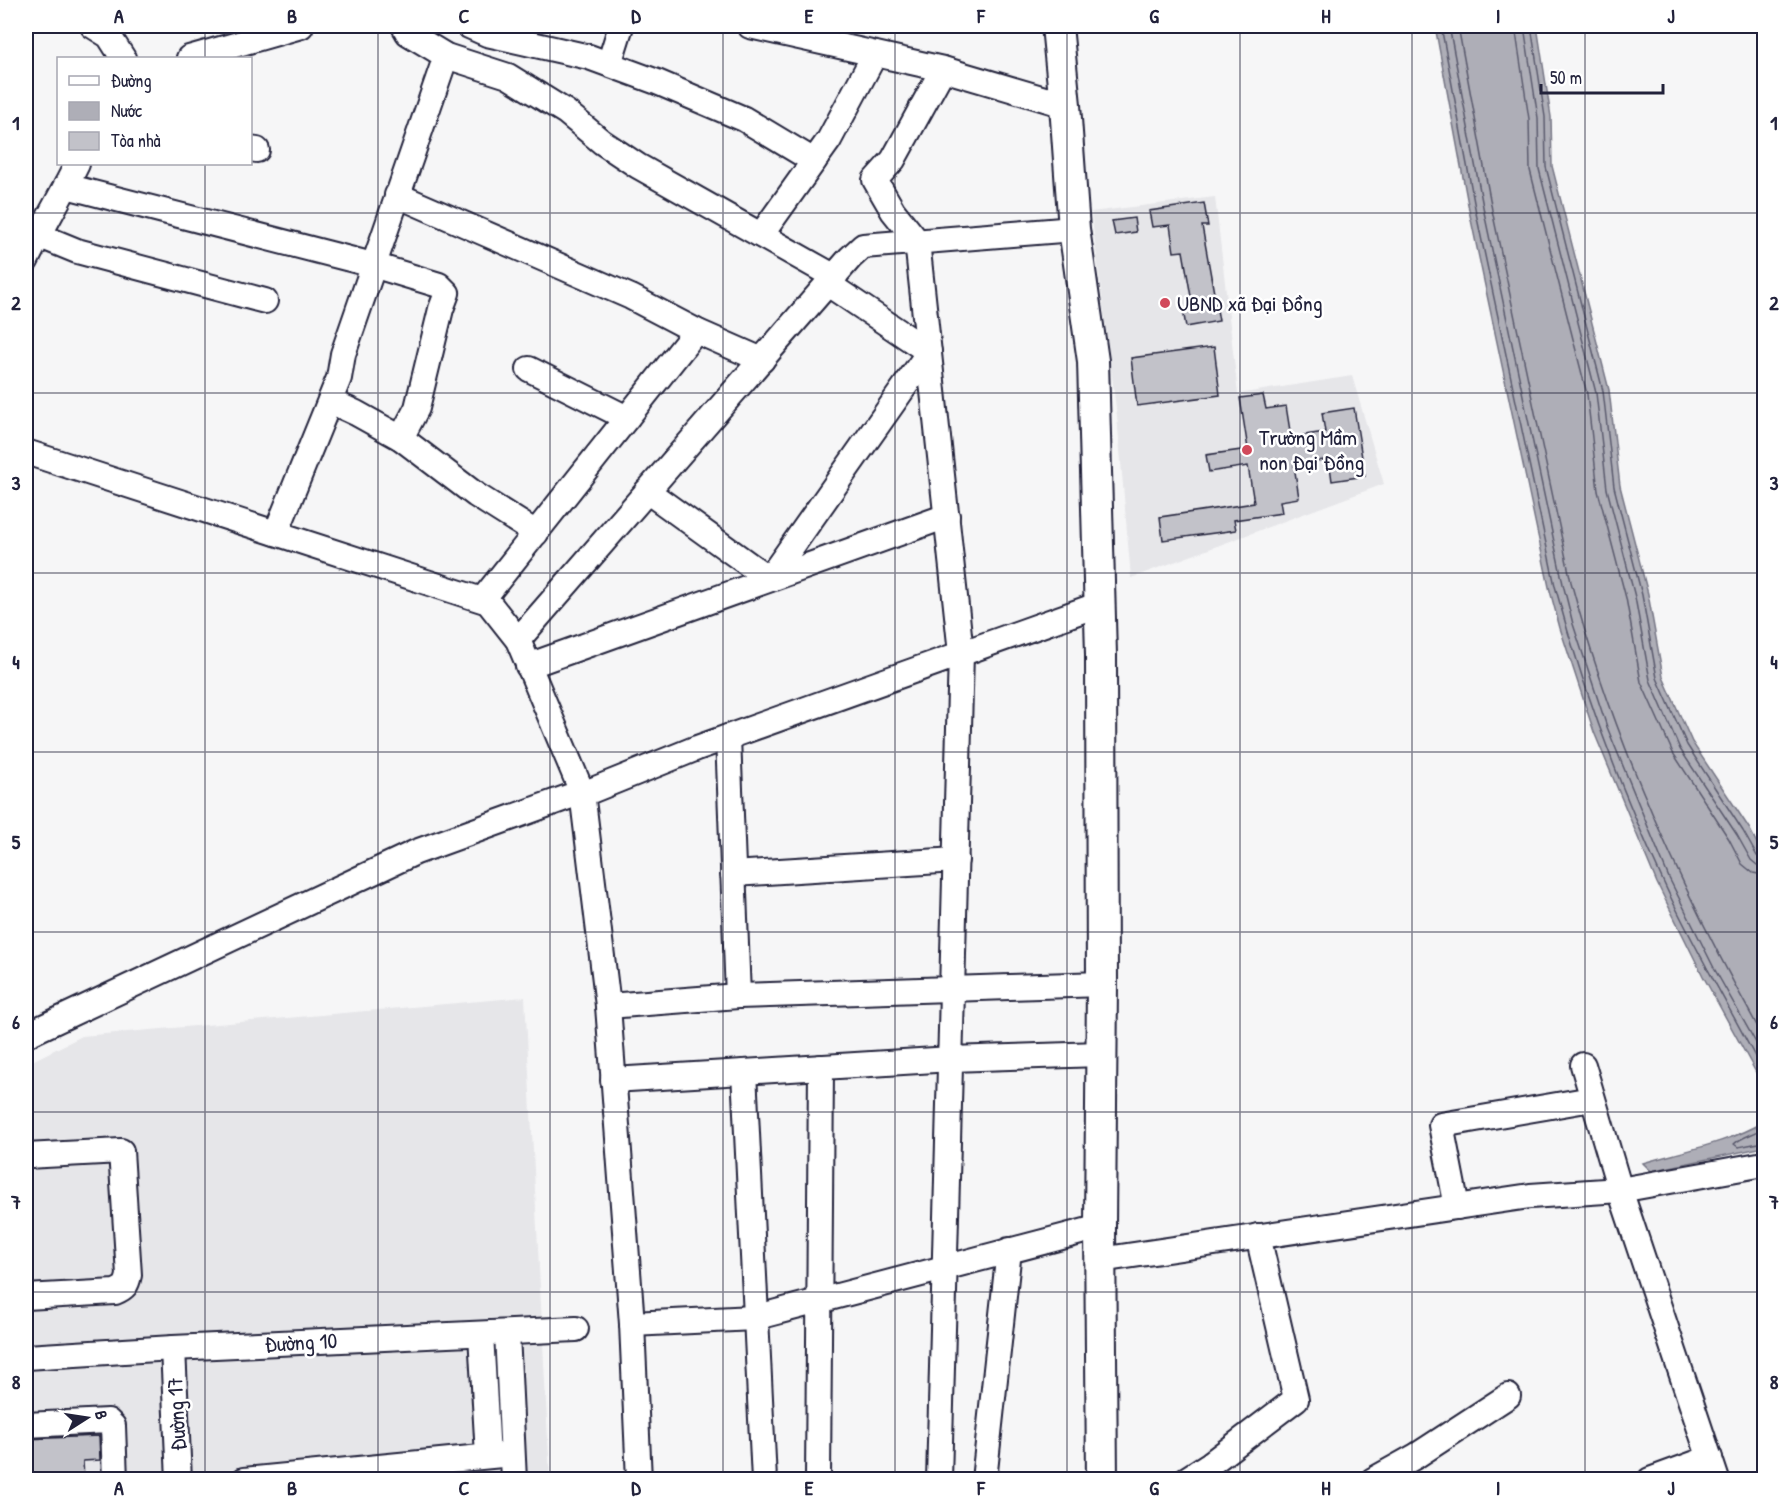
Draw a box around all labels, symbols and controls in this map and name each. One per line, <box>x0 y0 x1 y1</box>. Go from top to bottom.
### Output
text: A <box>114 2 124 29</box>
text: B <box>287 2 297 29</box>
text: C <box>459 2 470 29</box>
text: D <box>631 2 641 29</box>
text: E <box>805 2 814 29</box>
text: F <box>976 2 986 29</box>
text: G <box>1149 2 1159 29</box>
text: H <box>1321 2 1331 29</box>
text: I <box>1496 2 1500 29</box>
text: J <box>1667 2 1675 29</box>
legend <box>57 57 252 165</box>
scale bar <box>1541 57 1662 95</box>
text: 50 m <box>1550 65 1582 90</box>
text: Đường <box>111 68 152 93</box>
text: Nước <box>111 98 142 123</box>
text: 1 <box>12 109 20 136</box>
text: 1 <box>1770 109 1778 136</box>
text: Tòa nhà <box>111 128 161 153</box>
place label: UBND xã Đại Đồng <box>1177 288 1322 318</box>
text: 2 <box>11 289 21 316</box>
text: 2 <box>1769 289 1779 316</box>
marker: UBND xã Đại Đồng <box>1158 296 1172 310</box>
place label: Trường Mầm non Đại Đồng <box>1259 422 1364 477</box>
marker: Trường Mầm non Đại Đồng <box>1240 443 1254 457</box>
text: 3 <box>12 469 21 496</box>
text: 3 <box>1770 469 1779 496</box>
text: 4 <box>12 648 20 675</box>
text: 4 <box>1770 648 1778 675</box>
text: 5 <box>12 828 21 855</box>
text: 5 <box>1770 828 1779 855</box>
text: 6 <box>12 1008 20 1035</box>
text: 6 <box>1770 1008 1778 1035</box>
text: 7 <box>10 1188 21 1215</box>
text: 7 <box>1768 1188 1779 1215</box>
street label: Đường 10 <box>264 1325 338 1359</box>
text: 8 <box>12 1368 21 1395</box>
text: 8 <box>1770 1368 1779 1395</box>
street label: Đường 17 <box>159 1377 193 1451</box>
north arrow <box>57 1388 117 1448</box>
text: B <box>90 1409 113 1421</box>
text: A <box>114 1474 124 1501</box>
text: B <box>287 1474 297 1501</box>
text: C <box>459 1474 470 1501</box>
text: D <box>631 1474 641 1501</box>
text: E <box>805 1474 814 1501</box>
text: F <box>976 1474 986 1501</box>
text: G <box>1149 1474 1159 1501</box>
text: H <box>1321 1474 1331 1501</box>
text: I <box>1496 1474 1500 1501</box>
text: J <box>1667 1474 1675 1501</box>

